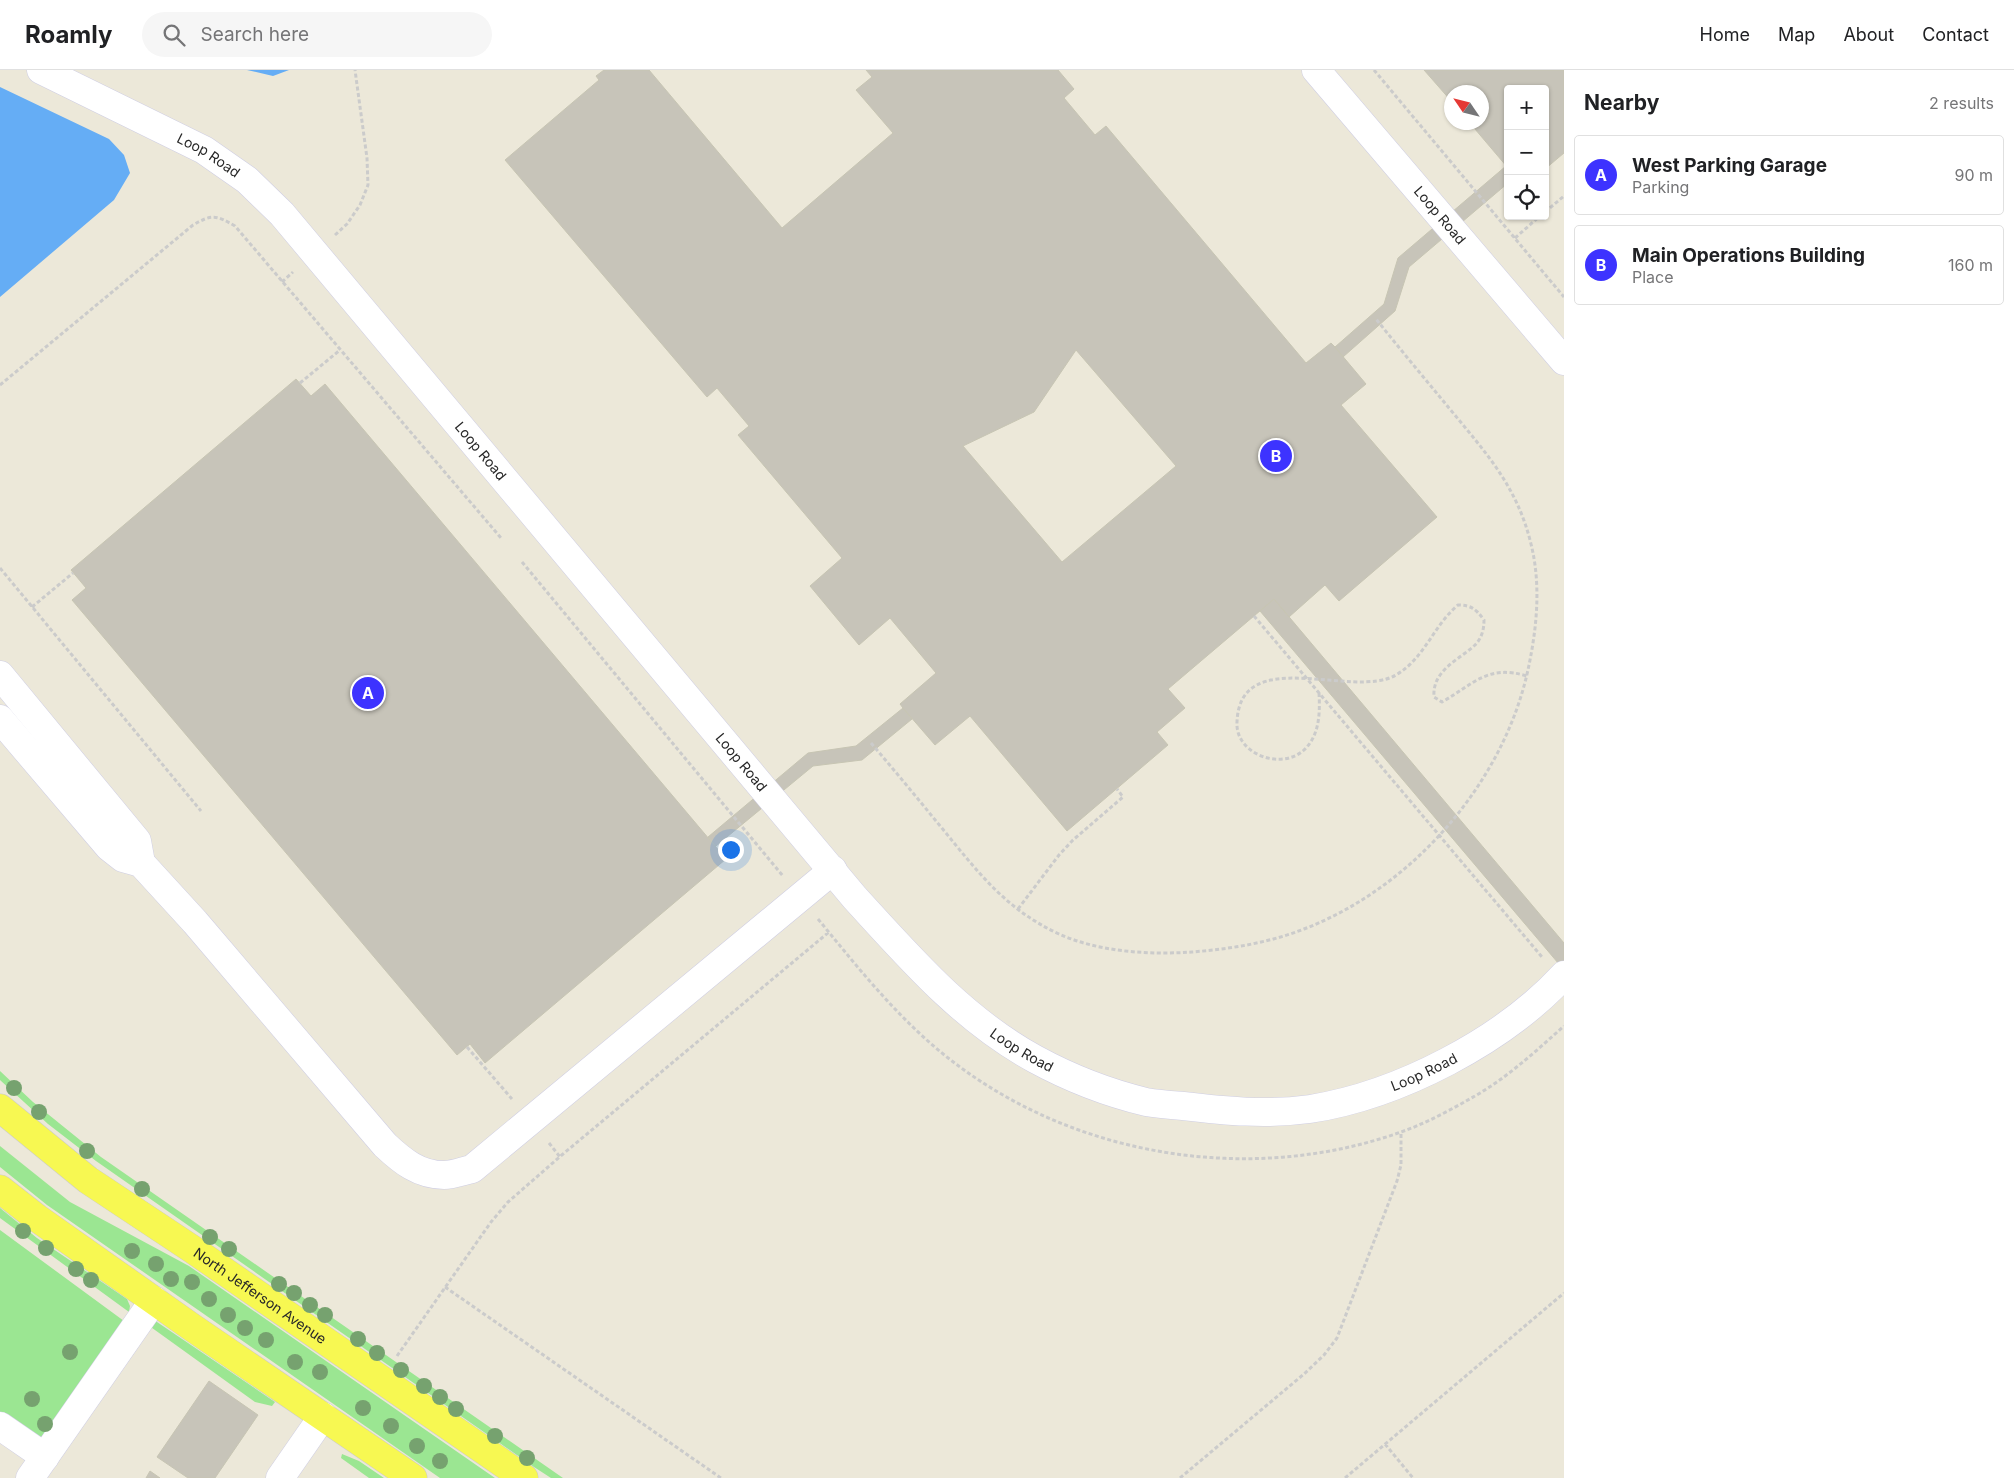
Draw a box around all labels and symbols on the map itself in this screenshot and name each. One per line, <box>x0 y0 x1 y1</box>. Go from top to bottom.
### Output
north arrow <box>1444 85 1489 130</box>
street label: Loop Road <box>174 129 244 181</box>
street label: Loop Road <box>1411 182 1470 248</box>
street label: Loop Road <box>452 418 510 483</box>
pin: B <box>1260 437 1292 475</box>
pin: A <box>352 674 384 712</box>
street label: Loop Road <box>712 729 771 795</box>
your location <box>718 837 744 863</box>
street label: Loop Road <box>987 1024 1056 1075</box>
street label: Loop Road <box>1388 1049 1460 1094</box>
street label: North Jefferson Avenue <box>191 1244 330 1347</box>

